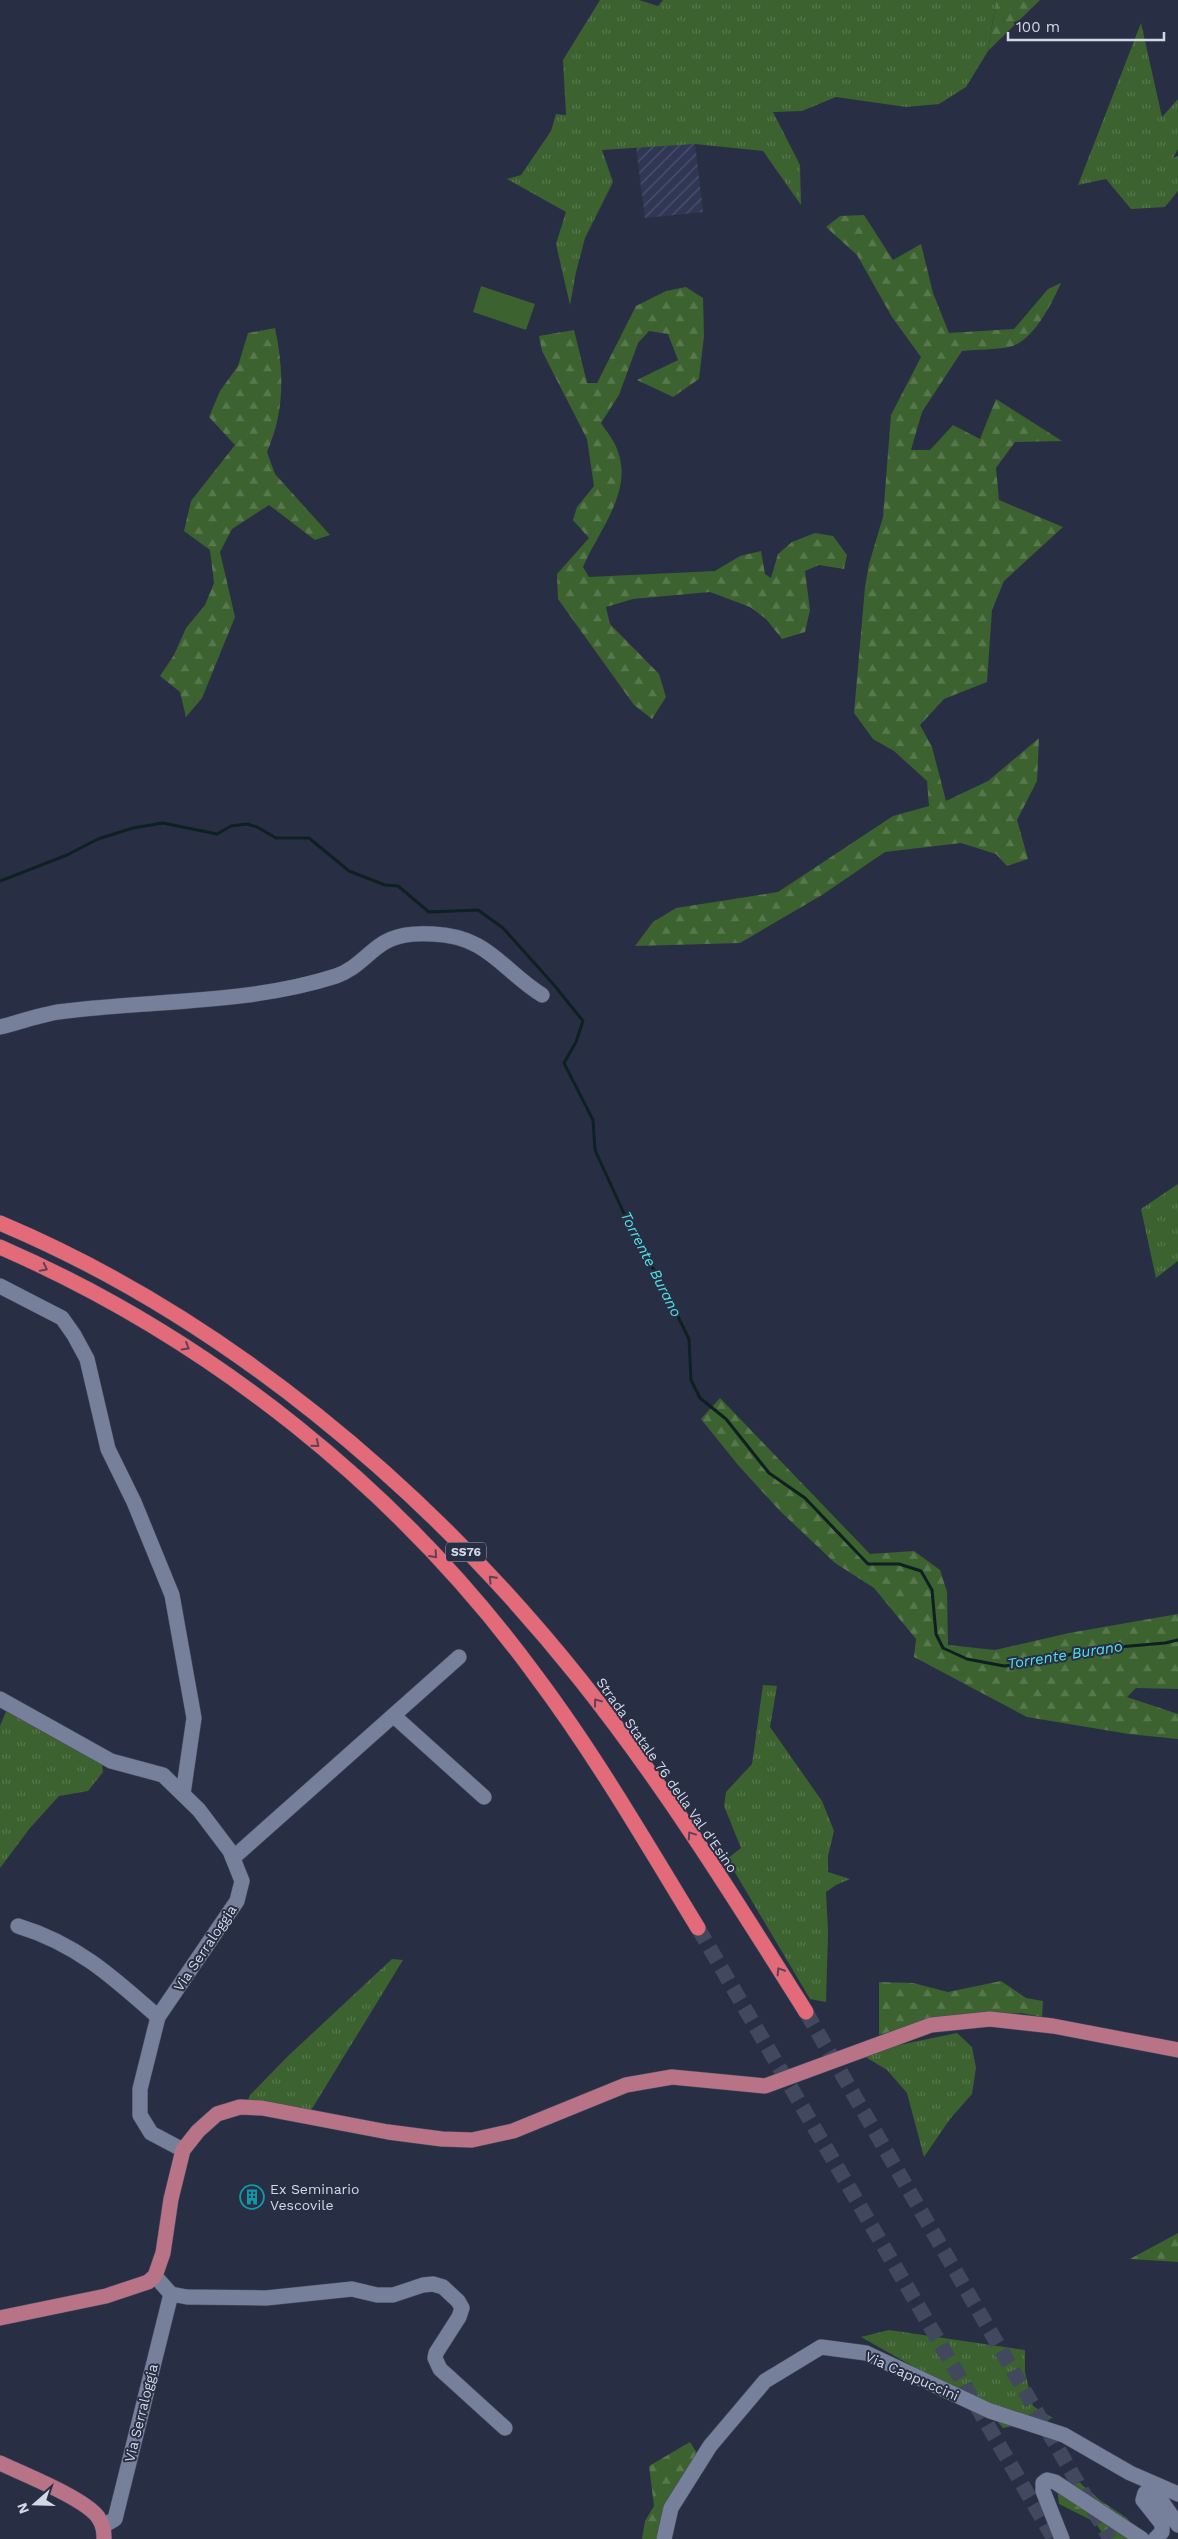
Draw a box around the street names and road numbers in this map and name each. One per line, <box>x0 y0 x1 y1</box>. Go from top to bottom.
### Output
road number: SS76 <box>446 1542 486 1561</box>
street label: Strada Statale 76 della Val d'Esino <box>593 1674 741 1876</box>
street label: Via Serraloggia <box>170 1902 240 1994</box>
street label: Via Cappuccini <box>863 2348 961 2404</box>
street label: Via Serraloggia <box>121 2362 161 2464</box>

